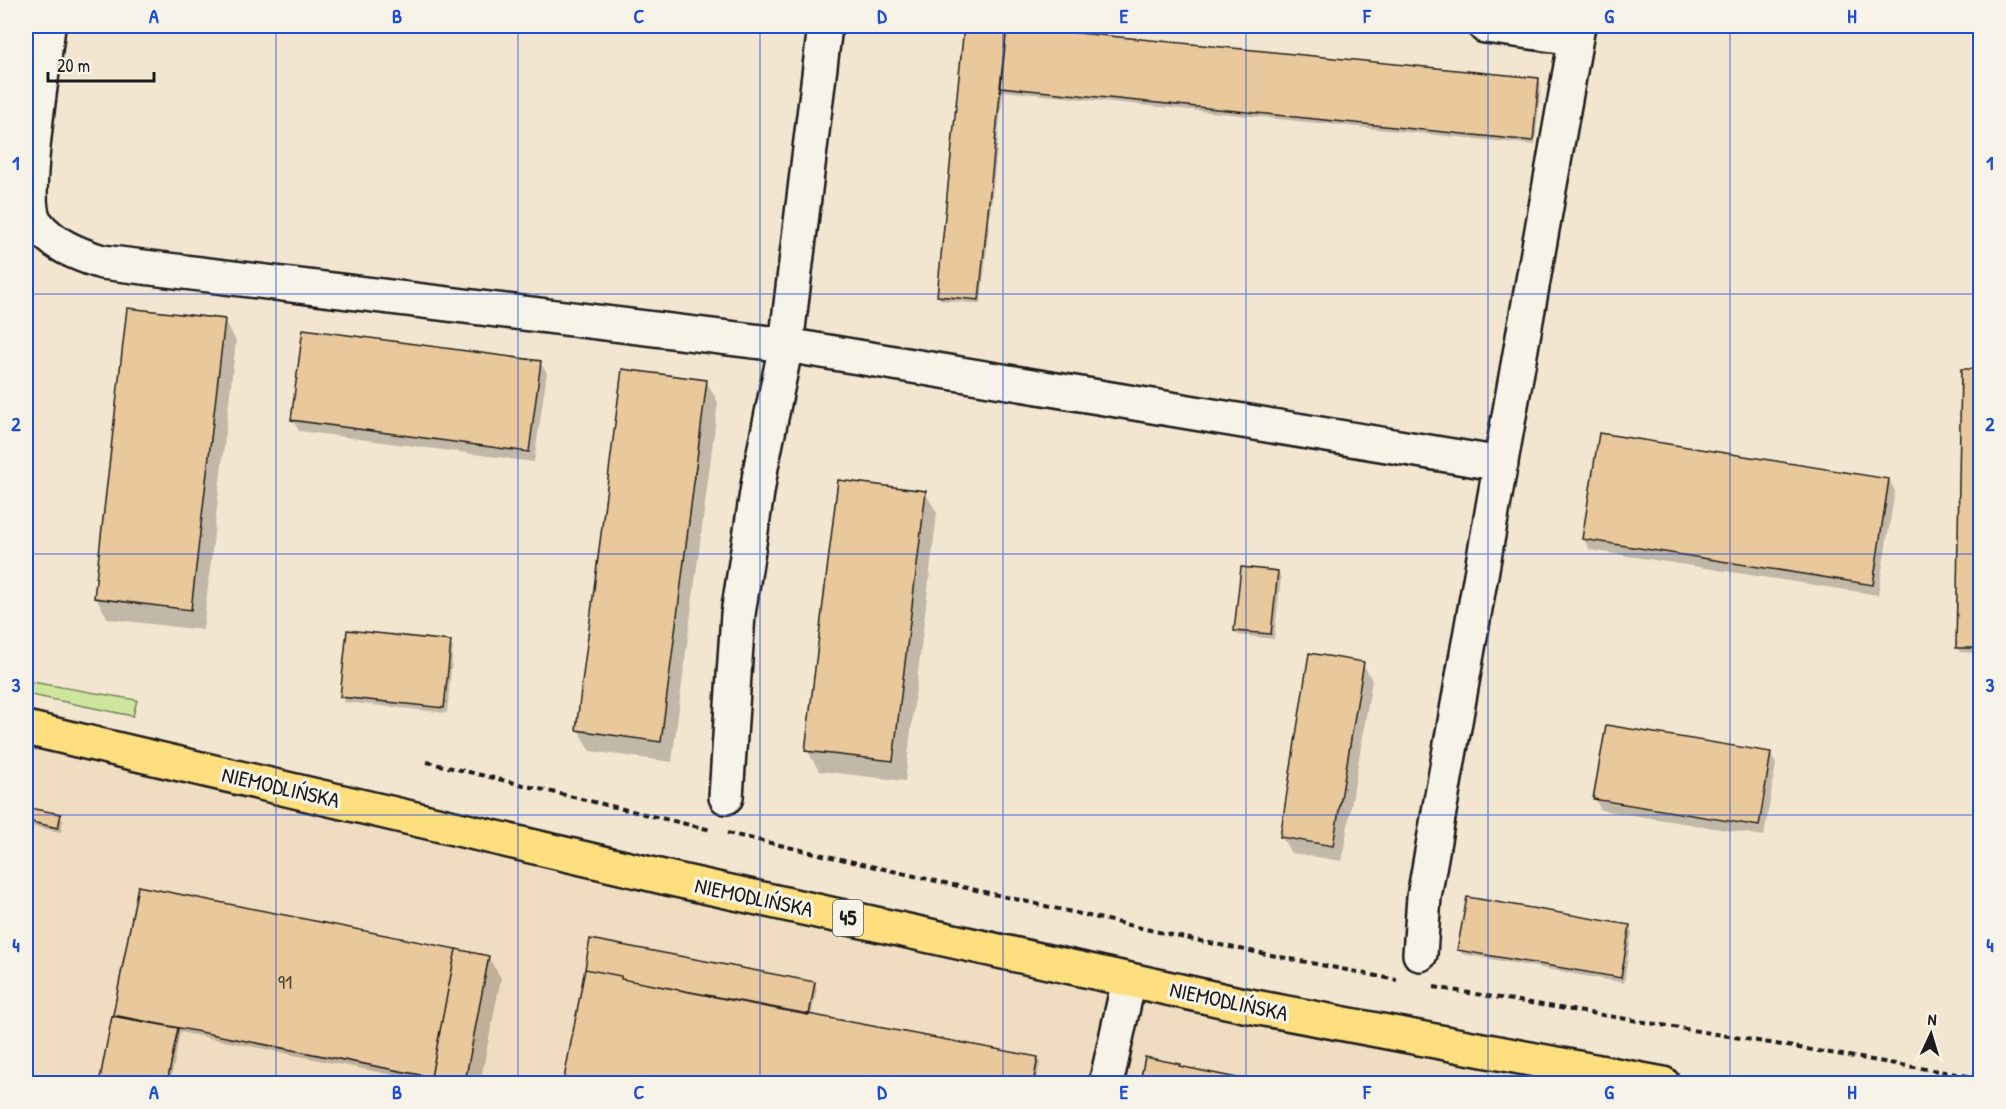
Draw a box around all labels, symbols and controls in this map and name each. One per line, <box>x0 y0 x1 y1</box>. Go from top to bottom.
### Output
text: A <box>149 2 159 29</box>
text: B <box>392 2 402 29</box>
text: C <box>634 2 645 29</box>
text: D <box>877 2 887 29</box>
text: E <box>1120 2 1129 29</box>
text: F <box>1362 2 1372 29</box>
text: G <box>1604 2 1614 29</box>
text: H <box>1847 2 1857 29</box>
scale bar <box>48 45 154 83</box>
text: 20 m <box>57 53 90 78</box>
text: 1 <box>12 149 20 176</box>
text: 1 <box>1986 149 1994 176</box>
text: 2 <box>11 410 21 437</box>
text: 2 <box>1985 410 1995 437</box>
text: 3 <box>12 671 21 698</box>
text: 3 <box>1986 671 1995 698</box>
street label: NIEMODLIŃSKA <box>219 759 343 815</box>
street label: NIEMODLIŃSKA <box>692 870 816 924</box>
road number: 45 <box>833 900 863 936</box>
text: 4 <box>12 931 20 958</box>
text: 4 <box>1986 931 1994 958</box>
house number: 91 <box>278 968 292 995</box>
street label: NIEMODLIŃSKA <box>1167 974 1291 1028</box>
north arrow <box>1901 1004 1961 1064</box>
text: N <box>1927 1008 1938 1030</box>
text: A <box>149 1078 159 1105</box>
text: B <box>392 1078 402 1105</box>
text: C <box>634 1078 645 1105</box>
text: D <box>877 1078 887 1105</box>
text: E <box>1120 1078 1129 1105</box>
text: F <box>1362 1078 1372 1105</box>
text: G <box>1604 1078 1614 1105</box>
text: H <box>1847 1078 1857 1105</box>

